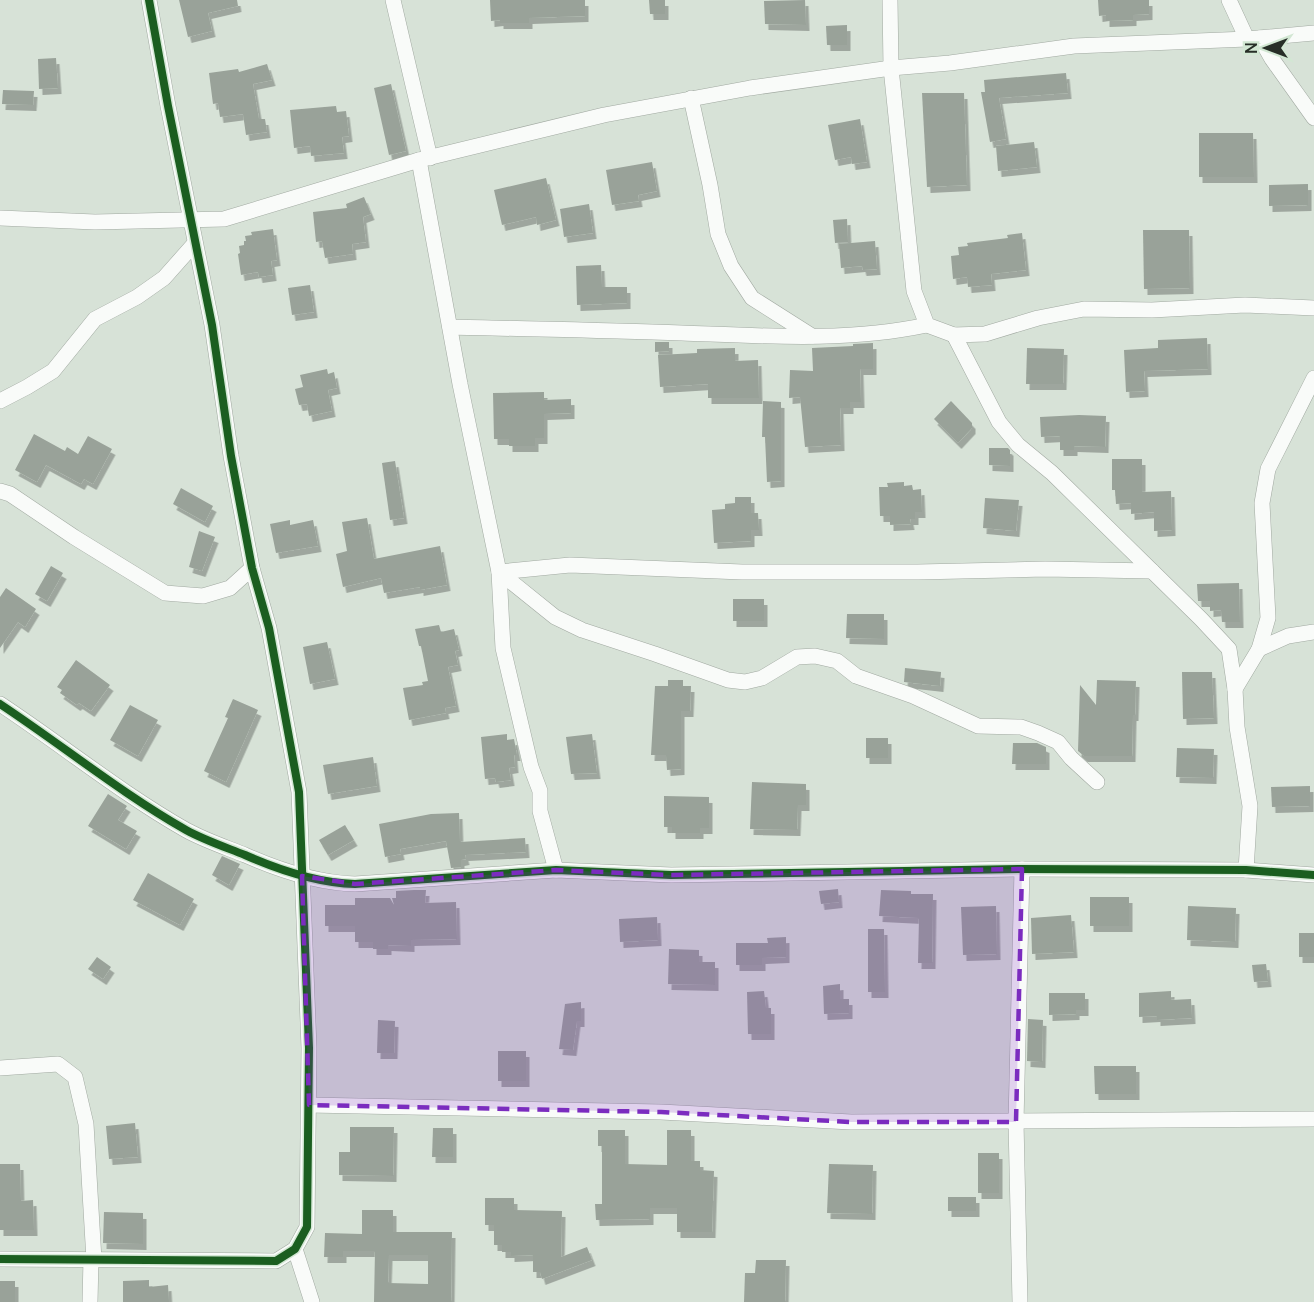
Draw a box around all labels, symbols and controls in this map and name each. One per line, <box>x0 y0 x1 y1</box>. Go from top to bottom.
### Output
north arrow <box>1236 18 1296 78</box>
text: N <box>1240 42 1262 54</box>

